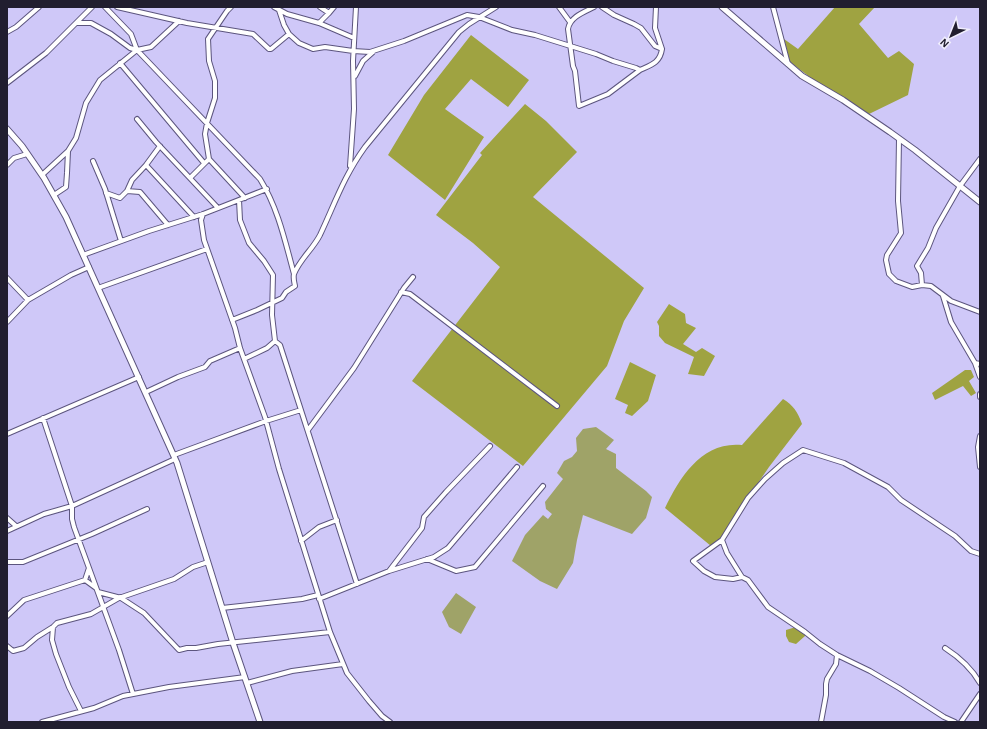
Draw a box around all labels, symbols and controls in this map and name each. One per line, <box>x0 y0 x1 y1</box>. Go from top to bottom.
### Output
north arrow <box>931 16 971 56</box>
text: N <box>938 36 951 50</box>

